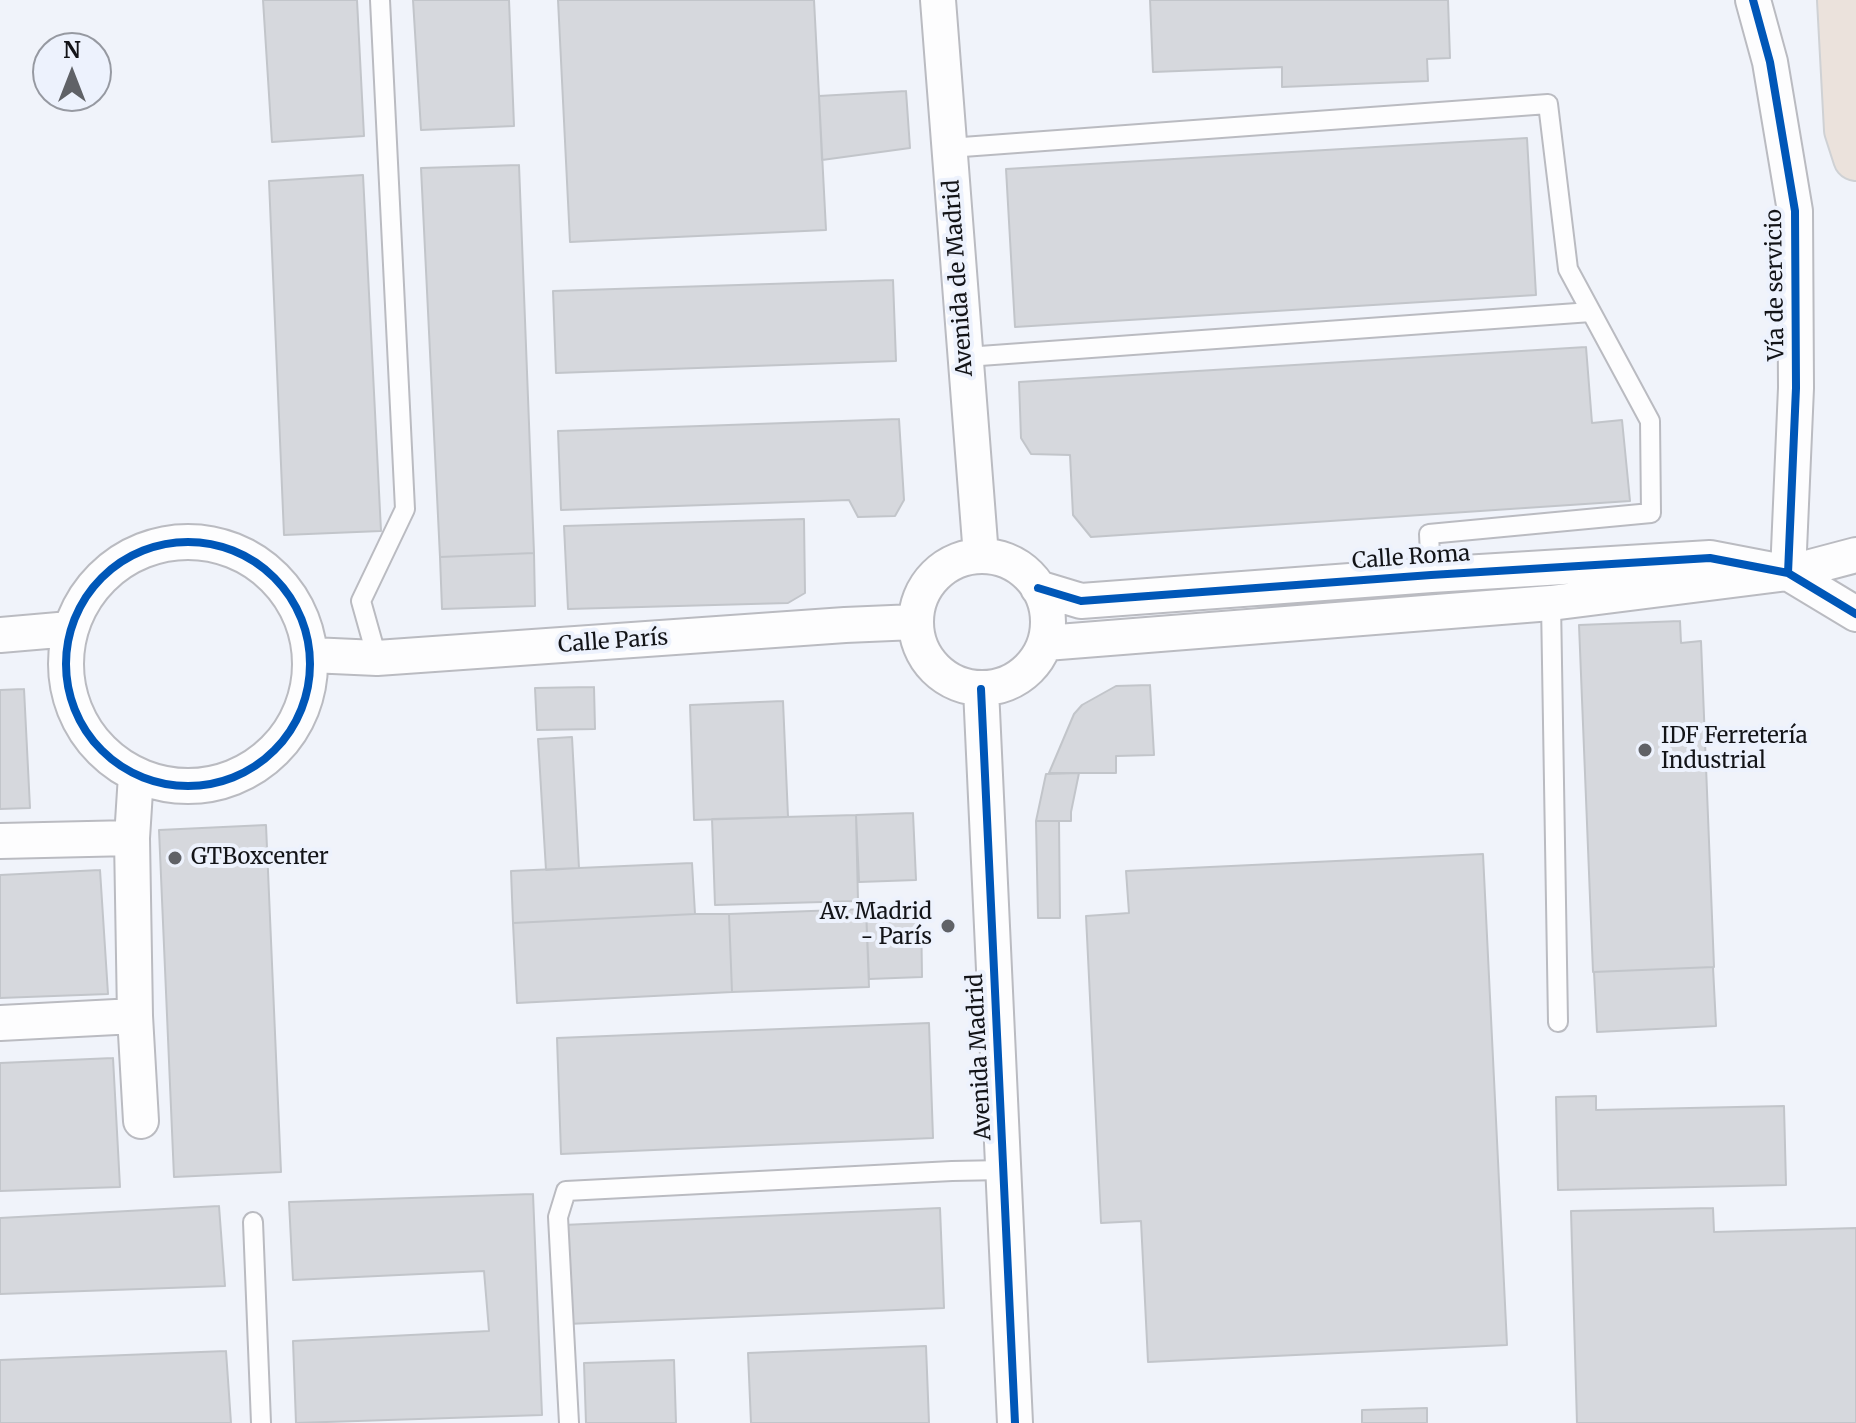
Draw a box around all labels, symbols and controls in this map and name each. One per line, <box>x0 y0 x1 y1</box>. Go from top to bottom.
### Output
north arrow <box>32 32 112 112</box>
text: N <box>63 36 81 64</box>
street label: Avenida de Madrid <box>939 179 979 377</box>
street label: Vía de servicio <box>1761 209 1791 361</box>
street label: Calle Roma <box>1351 541 1471 575</box>
street label: Calle París <box>557 625 669 659</box>
place label: IDF Ferretería Industrial <box>1661 724 1807 776</box>
marker: IDF Ferretería Industrial <box>1636 741 1654 759</box>
place label: GTBoxcenter <box>191 845 329 871</box>
marker: GTBoxcenter <box>166 849 184 867</box>
place label: Av. Madrid - París <box>820 900 932 952</box>
marker: Av. Madrid - París <box>939 917 957 935</box>
street label: Avenida Madrid <box>962 973 998 1141</box>

